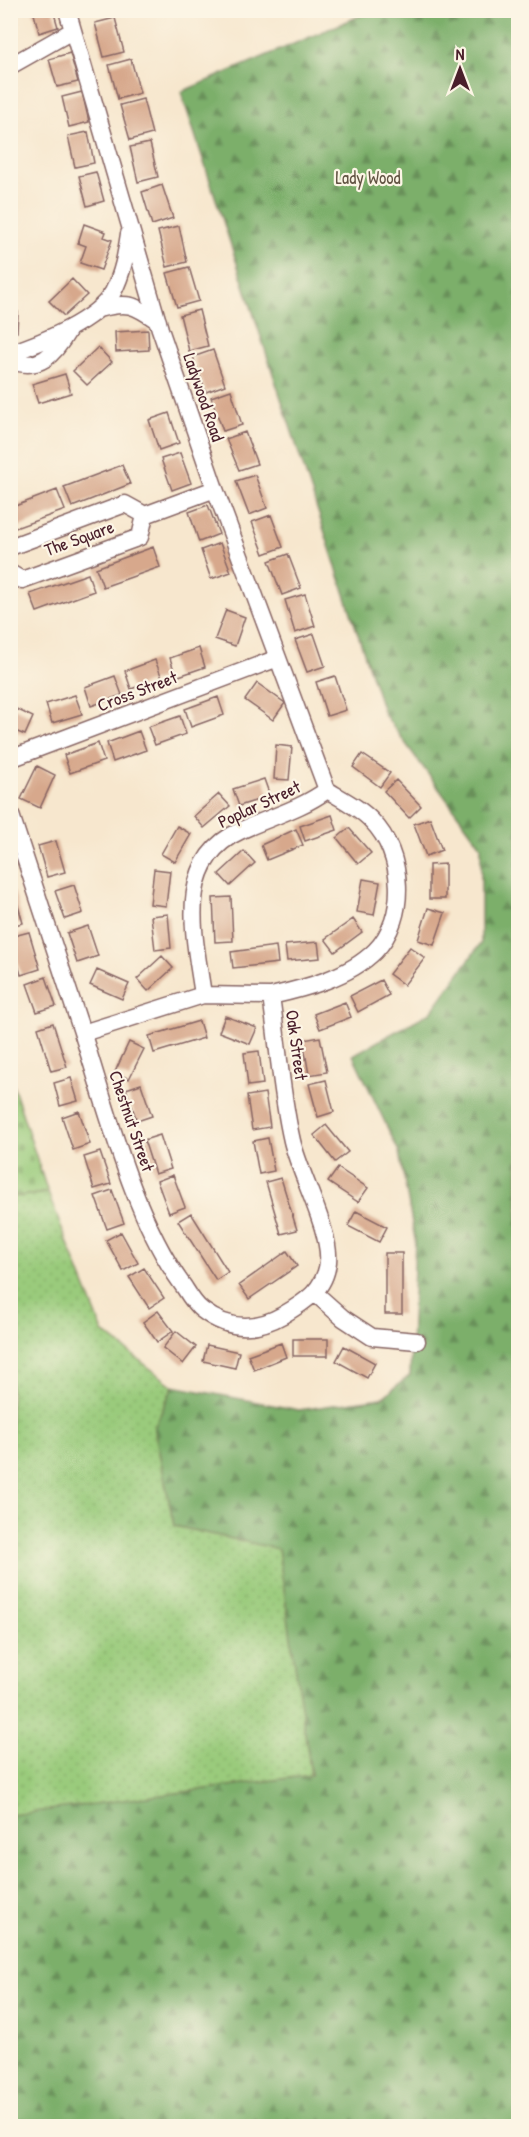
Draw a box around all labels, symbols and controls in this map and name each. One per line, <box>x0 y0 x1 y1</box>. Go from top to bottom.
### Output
north arrow <box>430 39 490 99</box>
text: N <box>456 43 465 65</box>
park label: Lady Wood <box>335 165 401 190</box>
street label: Ladywood Road <box>177 349 231 445</box>
street label: The Square <box>41 514 117 562</box>
street label: Cross Street <box>93 664 181 718</box>
street label: Poplar Street <box>214 774 305 834</box>
street label: Oak Street <box>280 1008 314 1082</box>
street label: Chestnut Street <box>103 1067 161 1176</box>

